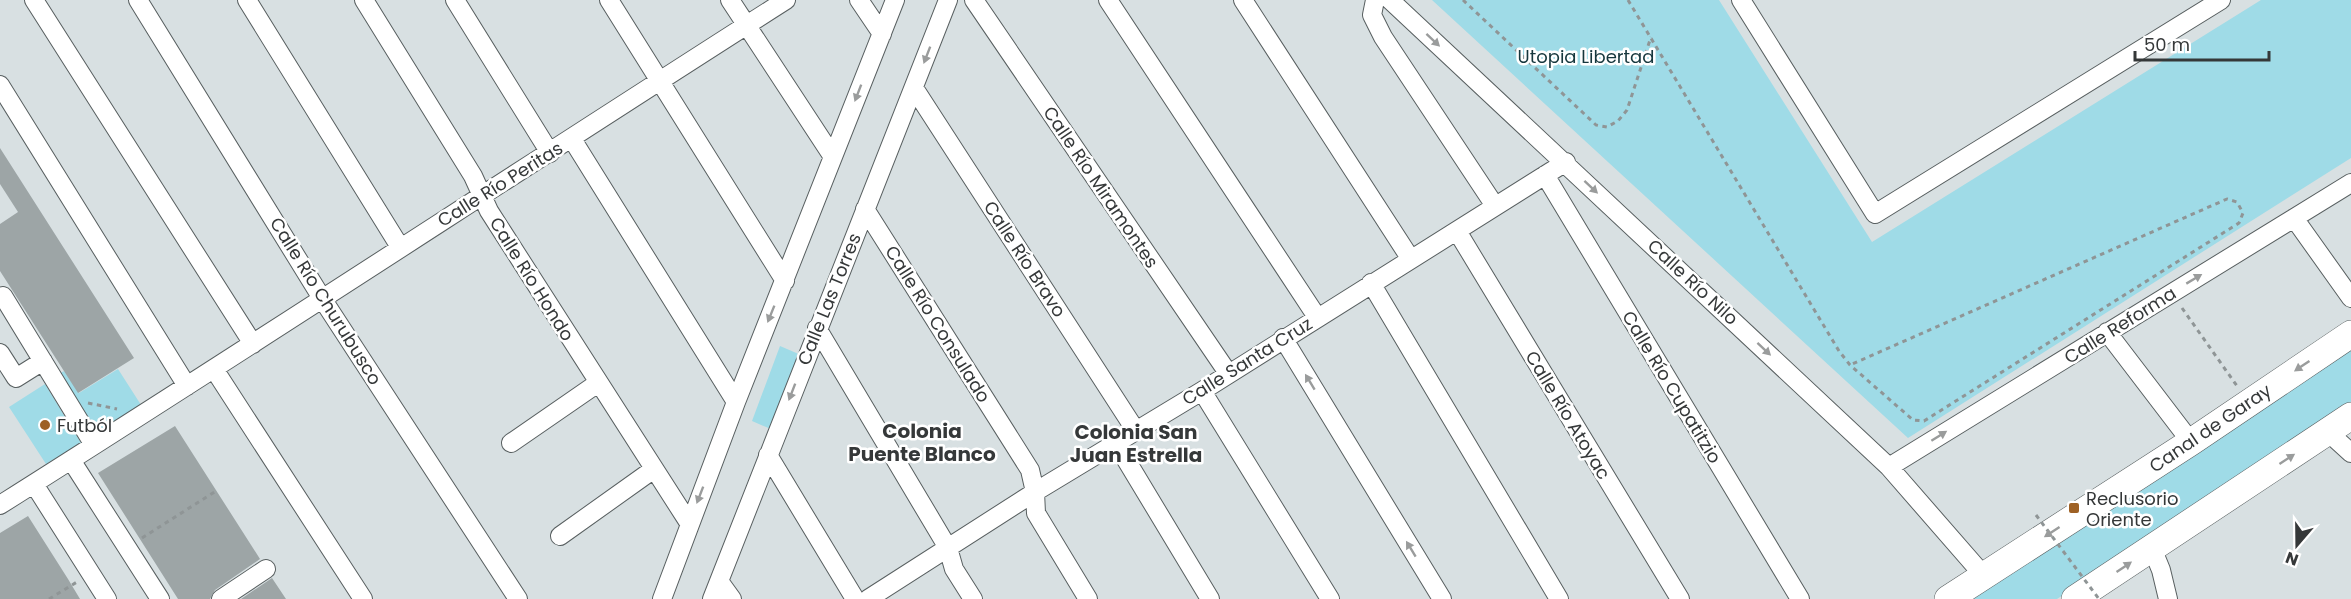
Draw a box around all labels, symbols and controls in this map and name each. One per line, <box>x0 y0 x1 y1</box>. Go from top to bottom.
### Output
scale bar <box>2135 24 2268 62</box>
text: 50 m <box>2144 32 2190 57</box>
one-way arrow <box>1425 33 1440 46</box>
park label: Utopia Libertad <box>1518 44 1654 69</box>
one-way arrow <box>921 46 931 64</box>
one-way arrow <box>853 85 863 103</box>
street label: Calle Río Miramontes <box>1037 101 1165 273</box>
street label: Calle Río Peritas <box>433 135 567 233</box>
one-way arrow <box>1584 179 1598 193</box>
street label: Calle Río Bravo <box>978 196 1072 322</box>
street label: Calle Río Churubusco <box>264 212 388 390</box>
street label: Calle Río Hondo <box>484 212 580 346</box>
street label: Calle Las Torres <box>791 229 867 369</box>
street label: Calle Río Nilo <box>1642 233 1744 331</box>
street label: Calle Río Consulado <box>880 241 996 407</box>
one-way arrow <box>2186 274 2202 285</box>
street label: Calle Reforma <box>2059 281 2181 369</box>
one-way arrow <box>766 305 775 323</box>
street label: Calle Río Cupatitzio <box>1616 306 1728 468</box>
street label: Calle Santa Cruz <box>1177 311 1317 411</box>
one-way arrow <box>1757 342 1771 356</box>
street label: Calle Río Atoyac <box>1520 346 1616 484</box>
one-way arrow <box>2294 361 2311 372</box>
one-way arrow <box>1305 373 1315 390</box>
street label: Canal de Garay <box>2144 378 2276 478</box>
one-way arrow <box>787 383 797 401</box>
place label: Futból <box>57 413 112 438</box>
district label: Colonia Puente Blanco <box>848 417 996 468</box>
marker: Futból <box>38 418 52 432</box>
district label: Colonia San Juan Estrella <box>1070 418 1202 469</box>
one-way arrow <box>1931 431 1947 442</box>
one-way arrow <box>2278 453 2294 465</box>
one-way arrow <box>694 486 704 504</box>
place label: Reclusorio Oriente <box>2086 486 2179 532</box>
marker: Reclusorio Oriente <box>2067 501 2081 515</box>
north arrow <box>2267 515 2327 575</box>
one-way arrow <box>2044 526 2060 537</box>
one-way arrow <box>1406 541 1417 557</box>
text: N <box>2282 546 2302 571</box>
one-way arrow <box>2116 561 2132 572</box>

